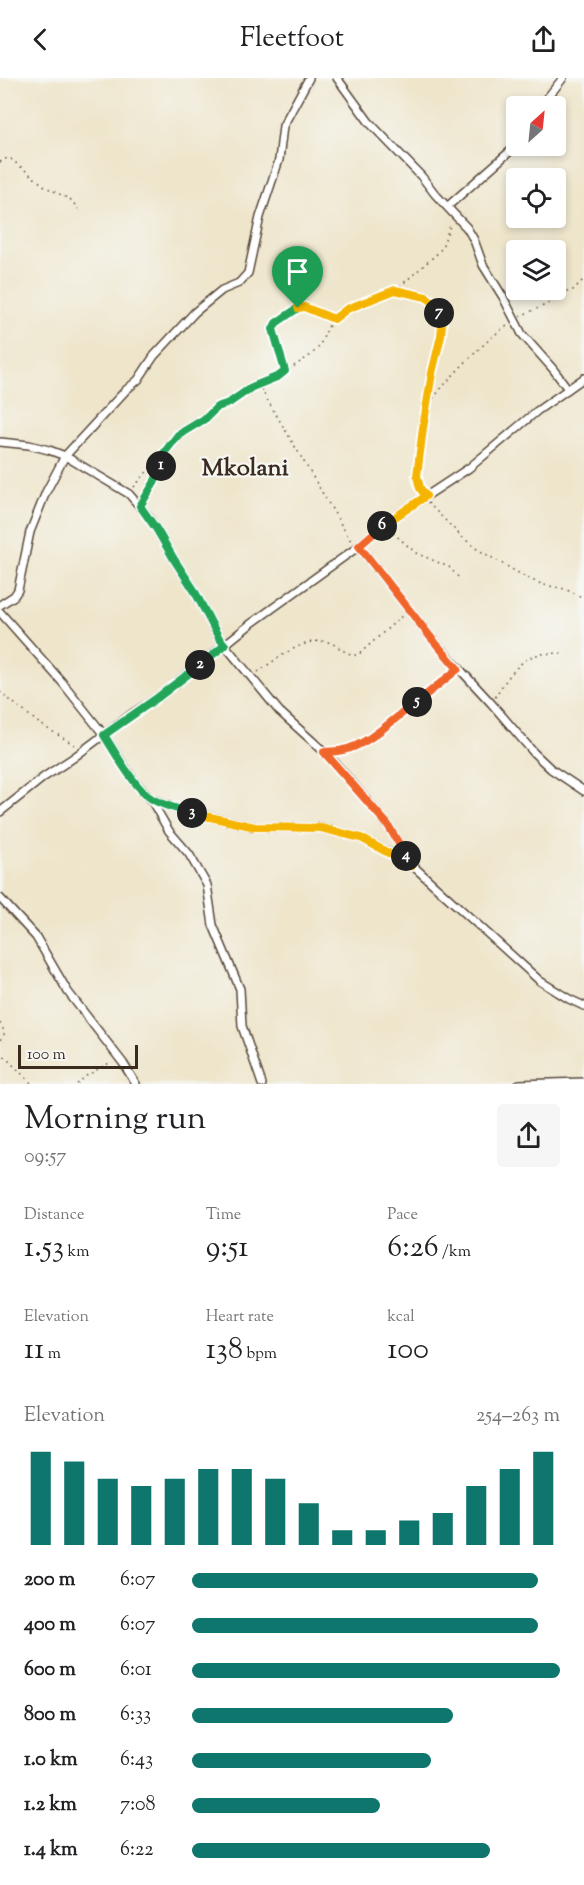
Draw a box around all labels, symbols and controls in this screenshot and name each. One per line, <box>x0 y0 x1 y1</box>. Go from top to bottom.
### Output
text: Fleetfoot <box>240 20 344 59</box>
icon: back <box>24 23 57 56</box>
icon: share <box>527 23 560 56</box>
north arrow <box>506 96 566 156</box>
map controls <box>506 96 566 300</box>
button: locate <box>506 168 566 228</box>
button: layers <box>506 240 566 300</box>
pin <box>272 246 323 308</box>
icon: arrive <box>281 255 314 288</box>
pin: 7 <box>424 298 454 328</box>
text: 7 <box>435 301 443 324</box>
pin: 1 <box>146 451 176 481</box>
district label: Mkolani <box>202 452 289 486</box>
text: 1 <box>158 454 164 477</box>
pin: 6 <box>367 511 397 541</box>
text: 6 <box>378 514 386 537</box>
pin: 2 <box>185 650 215 680</box>
text: 2 <box>196 653 204 676</box>
pin: 5 <box>402 687 432 717</box>
text: 5 <box>414 690 420 713</box>
pin: 3 <box>177 798 207 828</box>
text: 3 <box>189 801 195 824</box>
pin: 4 <box>391 841 421 871</box>
text: 4 <box>402 844 410 867</box>
scale bar <box>18 1042 138 1070</box>
text: 100 m <box>27 1044 66 1067</box>
text: Morning run <box>24 1096 206 1144</box>
button: share <box>497 1104 560 1167</box>
text: 09:57 <box>24 1143 66 1172</box>
text: Distance <box>24 1204 84 1227</box>
text: Time <box>206 1204 241 1227</box>
text: Pace <box>387 1204 418 1227</box>
text: 1.53 <box>24 1227 64 1270</box>
text: 9:51 <box>206 1227 249 1270</box>
text: 6:26 <box>387 1227 439 1270</box>
text: km <box>64 1241 90 1264</box>
text: /km <box>439 1241 471 1264</box>
text: Elevation <box>24 1306 89 1329</box>
text: Heart rate <box>206 1306 274 1329</box>
text: kcal <box>387 1306 415 1329</box>
text: 11 <box>24 1329 44 1372</box>
text: 138 <box>206 1329 243 1372</box>
text: 100 <box>387 1329 429 1372</box>
text: m <box>44 1343 61 1366</box>
text: bpm <box>243 1343 277 1366</box>
text: Elevation <box>24 1402 105 1431</box>
text: 254–263 m <box>476 1402 560 1431</box>
text: 200 m <box>24 1566 75 1595</box>
text: 6:07 <box>120 1566 155 1595</box>
text: 400 m <box>24 1611 76 1640</box>
text: 6:07 <box>120 1611 155 1640</box>
text: 600 m <box>24 1656 76 1685</box>
text: 6:01 <box>120 1656 152 1685</box>
text: 800 m <box>24 1701 76 1730</box>
text: 6:33 <box>120 1701 151 1730</box>
text: 1.0 km <box>24 1746 78 1775</box>
text: 6:43 <box>120 1746 153 1775</box>
text: 1.2 km <box>24 1791 77 1820</box>
text: 7:08 <box>120 1791 156 1820</box>
text: 1.4 km <box>24 1836 78 1865</box>
text: 6:22 <box>120 1836 154 1865</box>

